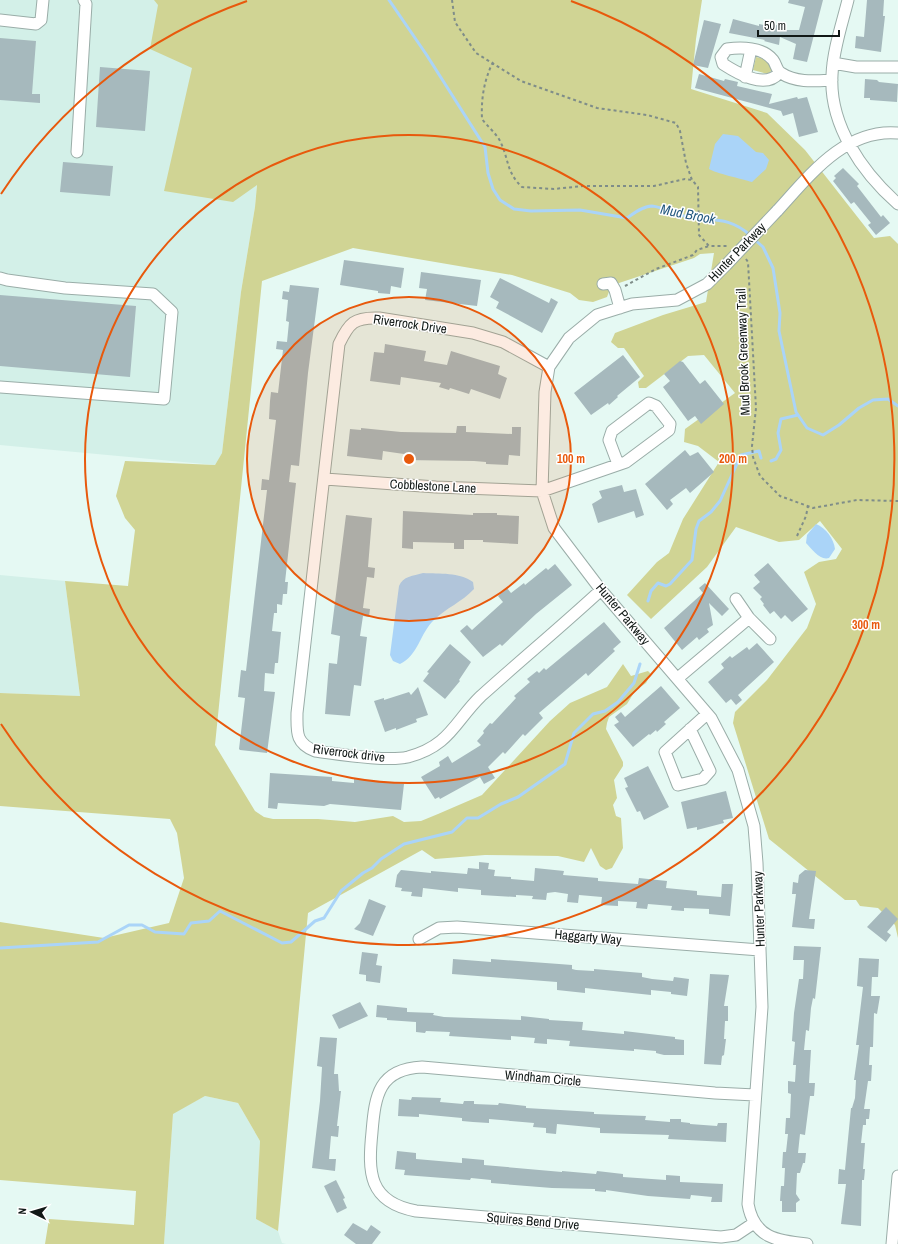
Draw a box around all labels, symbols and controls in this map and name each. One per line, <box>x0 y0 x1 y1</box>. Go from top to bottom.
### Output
scale bar <box>758 12 839 38</box>
text: 50 m <box>764 18 786 34</box>
water label: Mud Brook <box>659 200 718 228</box>
street label: Hunter Parkway <box>705 218 770 285</box>
street label: Mud Brook Greenway Trail <box>732 288 754 416</box>
street label: Riverrock Drive <box>372 310 448 338</box>
text: 100 m <box>557 451 585 467</box>
text: 200 m <box>719 451 747 467</box>
centre of rings <box>402 452 416 466</box>
street label: Cobblestone Lane <box>389 475 477 497</box>
street label: Hunter Parkway <box>592 579 654 649</box>
text: 300 m <box>852 617 880 633</box>
street label: Riverrock drive <box>312 740 386 766</box>
street label: Hunter Parkway <box>749 870 769 947</box>
street label: Haggarty Way <box>554 926 623 948</box>
street label: Windham Circle <box>504 1066 582 1090</box>
north arrow <box>12 1192 52 1232</box>
text: N <box>15 1207 29 1215</box>
street label: Squires Bend Drive <box>486 1208 580 1234</box>

